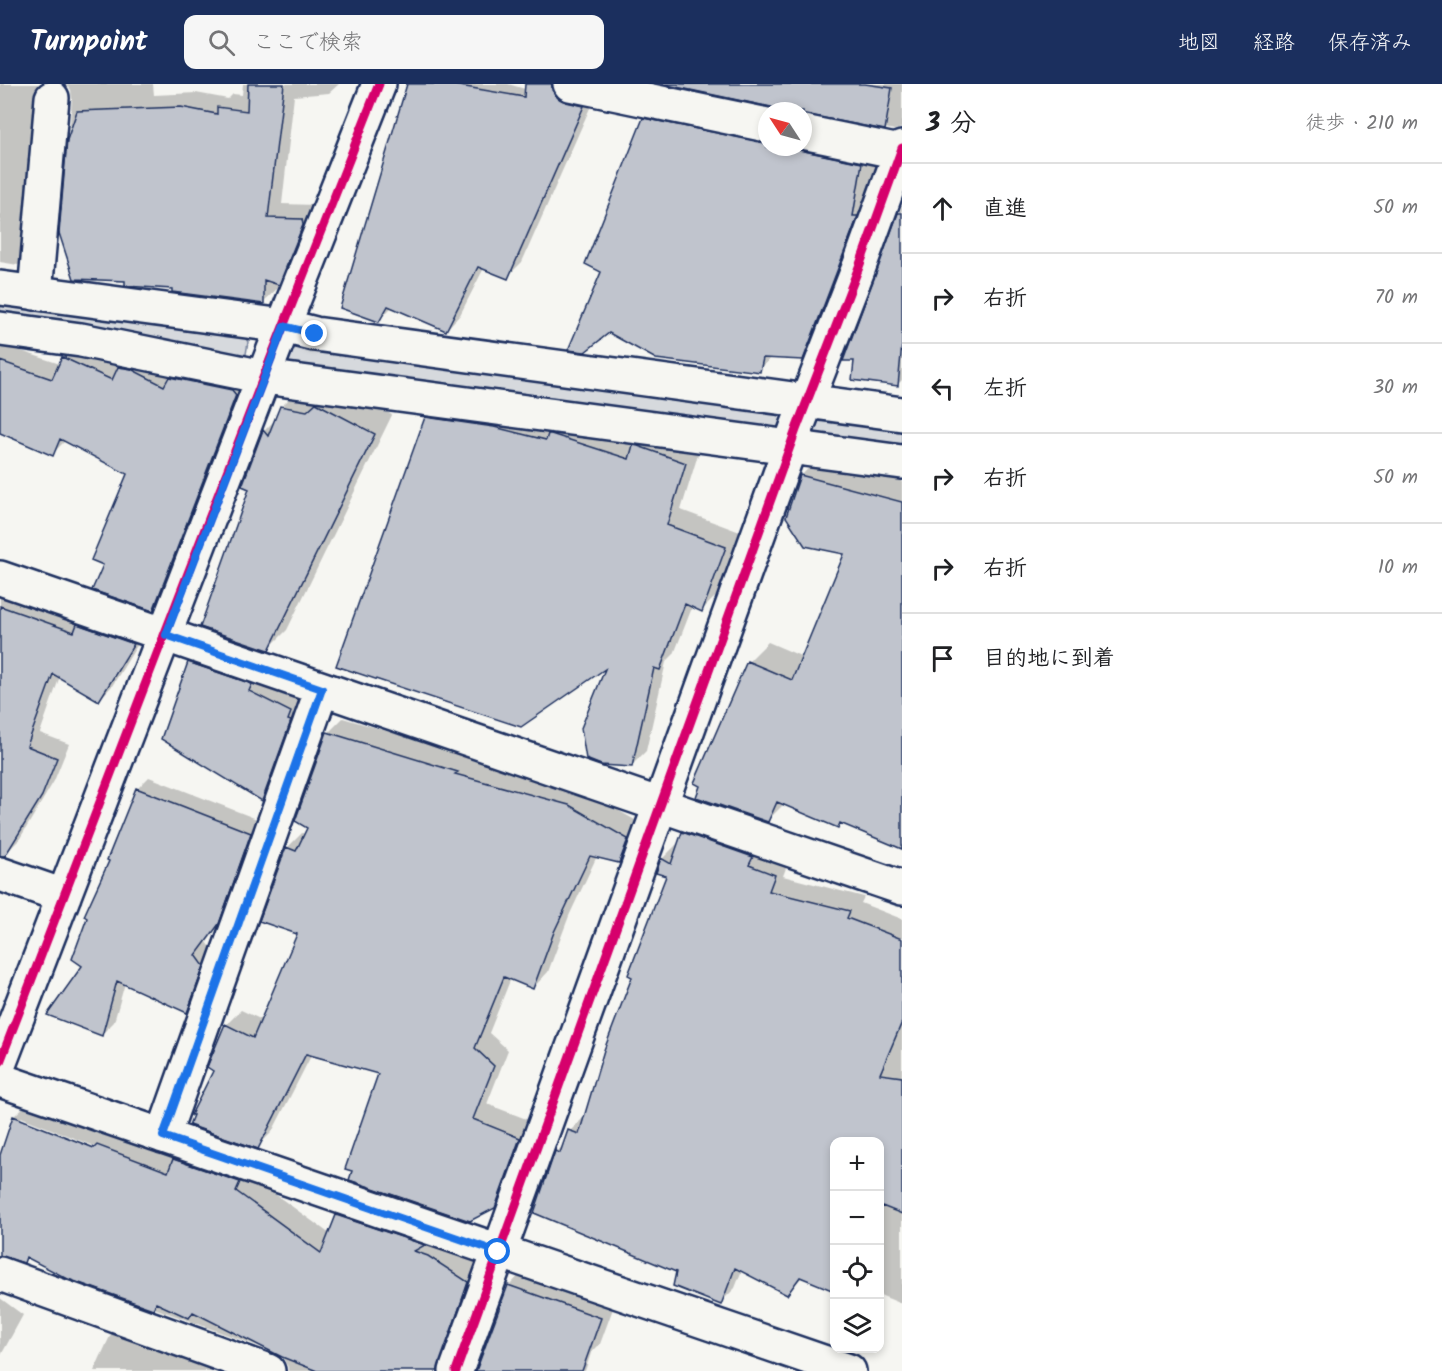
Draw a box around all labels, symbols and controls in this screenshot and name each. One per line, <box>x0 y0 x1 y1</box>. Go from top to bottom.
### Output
search box <box>184 15 604 69</box>
text: Turnpoint <box>30 20 148 65</box>
icon: search <box>205 26 238 59</box>
text: ここで検索 <box>253 26 363 61</box>
text: 地図 <box>1178 27 1220 60</box>
text: 経路 <box>1253 27 1295 60</box>
text: 保存済み <box>1328 27 1412 60</box>
north arrow <box>758 102 812 156</box>
text: 3 分 <box>926 103 976 145</box>
text: 徒歩 · 210 m <box>1305 108 1418 140</box>
icon: ahead <box>926 192 959 225</box>
text: 直進 <box>983 192 1027 227</box>
text: 50 m <box>1373 192 1418 224</box>
icon: right <box>926 282 959 315</box>
text: 右折 <box>983 282 1027 317</box>
text: 70 m <box>1375 282 1418 314</box>
route end <box>301 320 327 346</box>
icon: left <box>926 372 959 405</box>
text: 左折 <box>983 372 1027 407</box>
text: 30 m <box>1373 372 1418 404</box>
icon: right <box>926 462 959 495</box>
text: 右折 <box>983 462 1027 497</box>
text: 50 m <box>1373 462 1418 494</box>
icon: right <box>926 552 959 585</box>
text: 右折 <box>983 552 1027 587</box>
text: 10 m <box>1378 552 1418 584</box>
icon: arrive <box>926 642 959 675</box>
text: 目的地に到着 <box>983 642 1115 677</box>
map controls <box>830 1137 884 1353</box>
button: + <box>830 1137 884 1191</box>
button: − <box>830 1191 884 1245</box>
route start <box>484 1238 510 1264</box>
button: locate <box>830 1245 884 1299</box>
button: layers <box>830 1299 884 1353</box>

